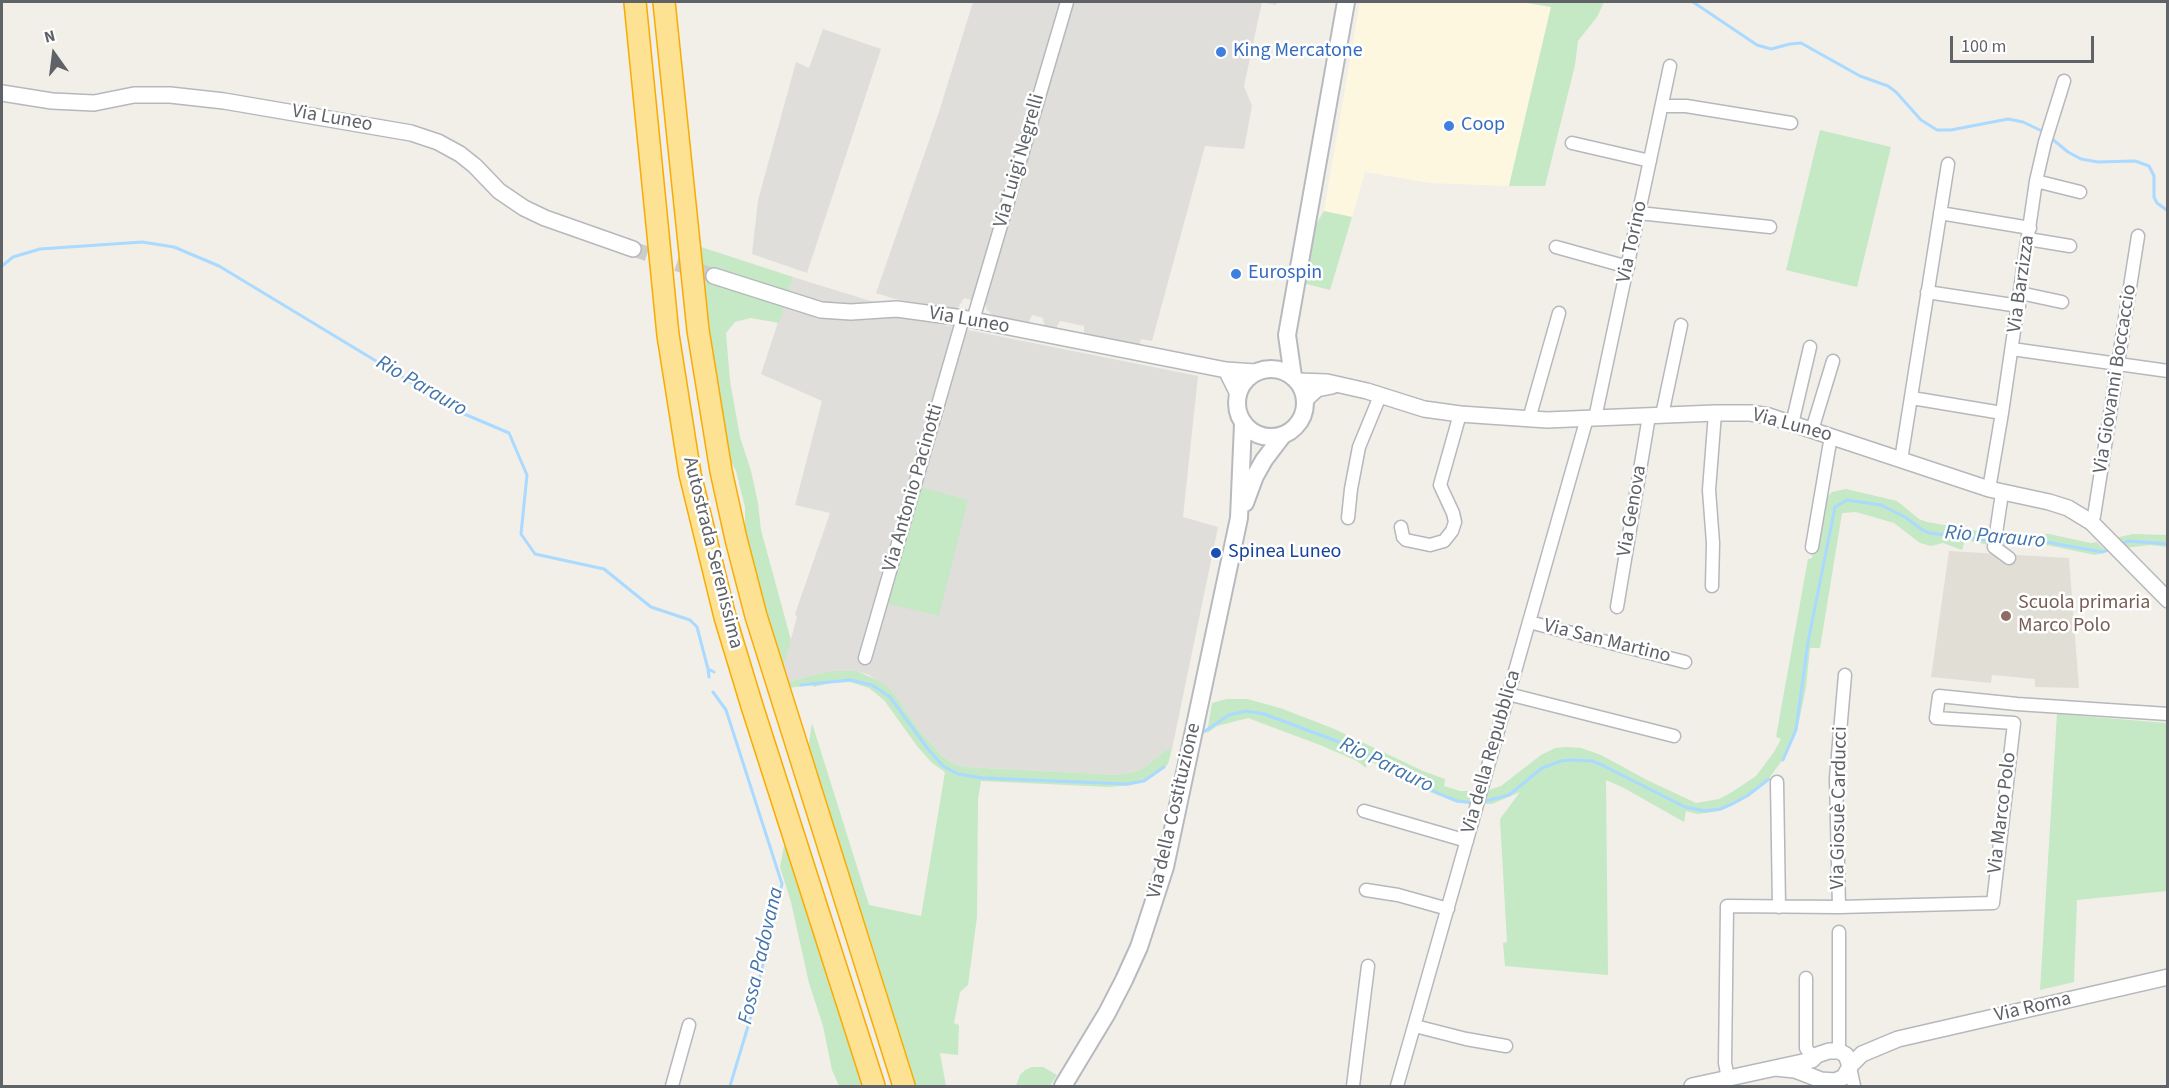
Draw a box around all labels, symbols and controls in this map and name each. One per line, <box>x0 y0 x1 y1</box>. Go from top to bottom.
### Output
north arrow <box>24 24 84 84</box>
scale bar <box>1953 24 2097 62</box>
text: N <box>42 25 57 48</box>
text: 100 m <box>1961 34 2006 59</box>
place label: King Mercatone <box>1233 40 1363 64</box>
marker: King Mercatone <box>1214 45 1228 59</box>
street label: Via Luigi Negrelli <box>989 91 1051 231</box>
street label: Via Luneo <box>290 100 374 138</box>
place label: Coop <box>1461 114 1505 138</box>
marker: Coop <box>1442 119 1456 133</box>
street label: Via Torino <box>1613 199 1653 285</box>
street label: Via Barzizza <box>2003 234 2041 334</box>
place label: Eurospin <box>1248 262 1322 286</box>
marker: Eurospin <box>1229 267 1243 281</box>
street label: Via Giovanni Boccaccio <box>2089 283 2143 475</box>
street label: Via Luneo <box>927 302 1011 340</box>
water label: Rio Parauro <box>371 351 471 423</box>
street label: Via Antonio Pacinotti <box>879 401 949 575</box>
street label: Via Luneo <box>1750 404 1834 448</box>
street label: Autostrada Serenissima <box>677 455 747 651</box>
street label: Via Genova <box>1613 463 1653 559</box>
water label: Rio Parauro <box>1944 521 2046 555</box>
place label: Spinea Luneo <box>1228 541 1341 565</box>
marker: Spinea Luneo <box>1209 546 1223 560</box>
place label: Scuola primaria Marco Polo <box>2018 592 2150 639</box>
marker: Scuola primaria Marco Polo <box>1999 609 2013 623</box>
street label: Via San Martino <box>1541 615 1673 669</box>
street label: Via della Repubblica <box>1457 668 1527 836</box>
street label: Via della Costituzione <box>1143 721 1207 901</box>
street label: Via Giosuè Carducci <box>1827 726 1853 890</box>
water label: Rio Parauro <box>1335 733 1437 799</box>
street label: Via Marco Polo <box>1984 751 2022 875</box>
water label: Fossa Padovana <box>734 885 790 1027</box>
street label: Via Roma <box>1992 988 2074 1028</box>

